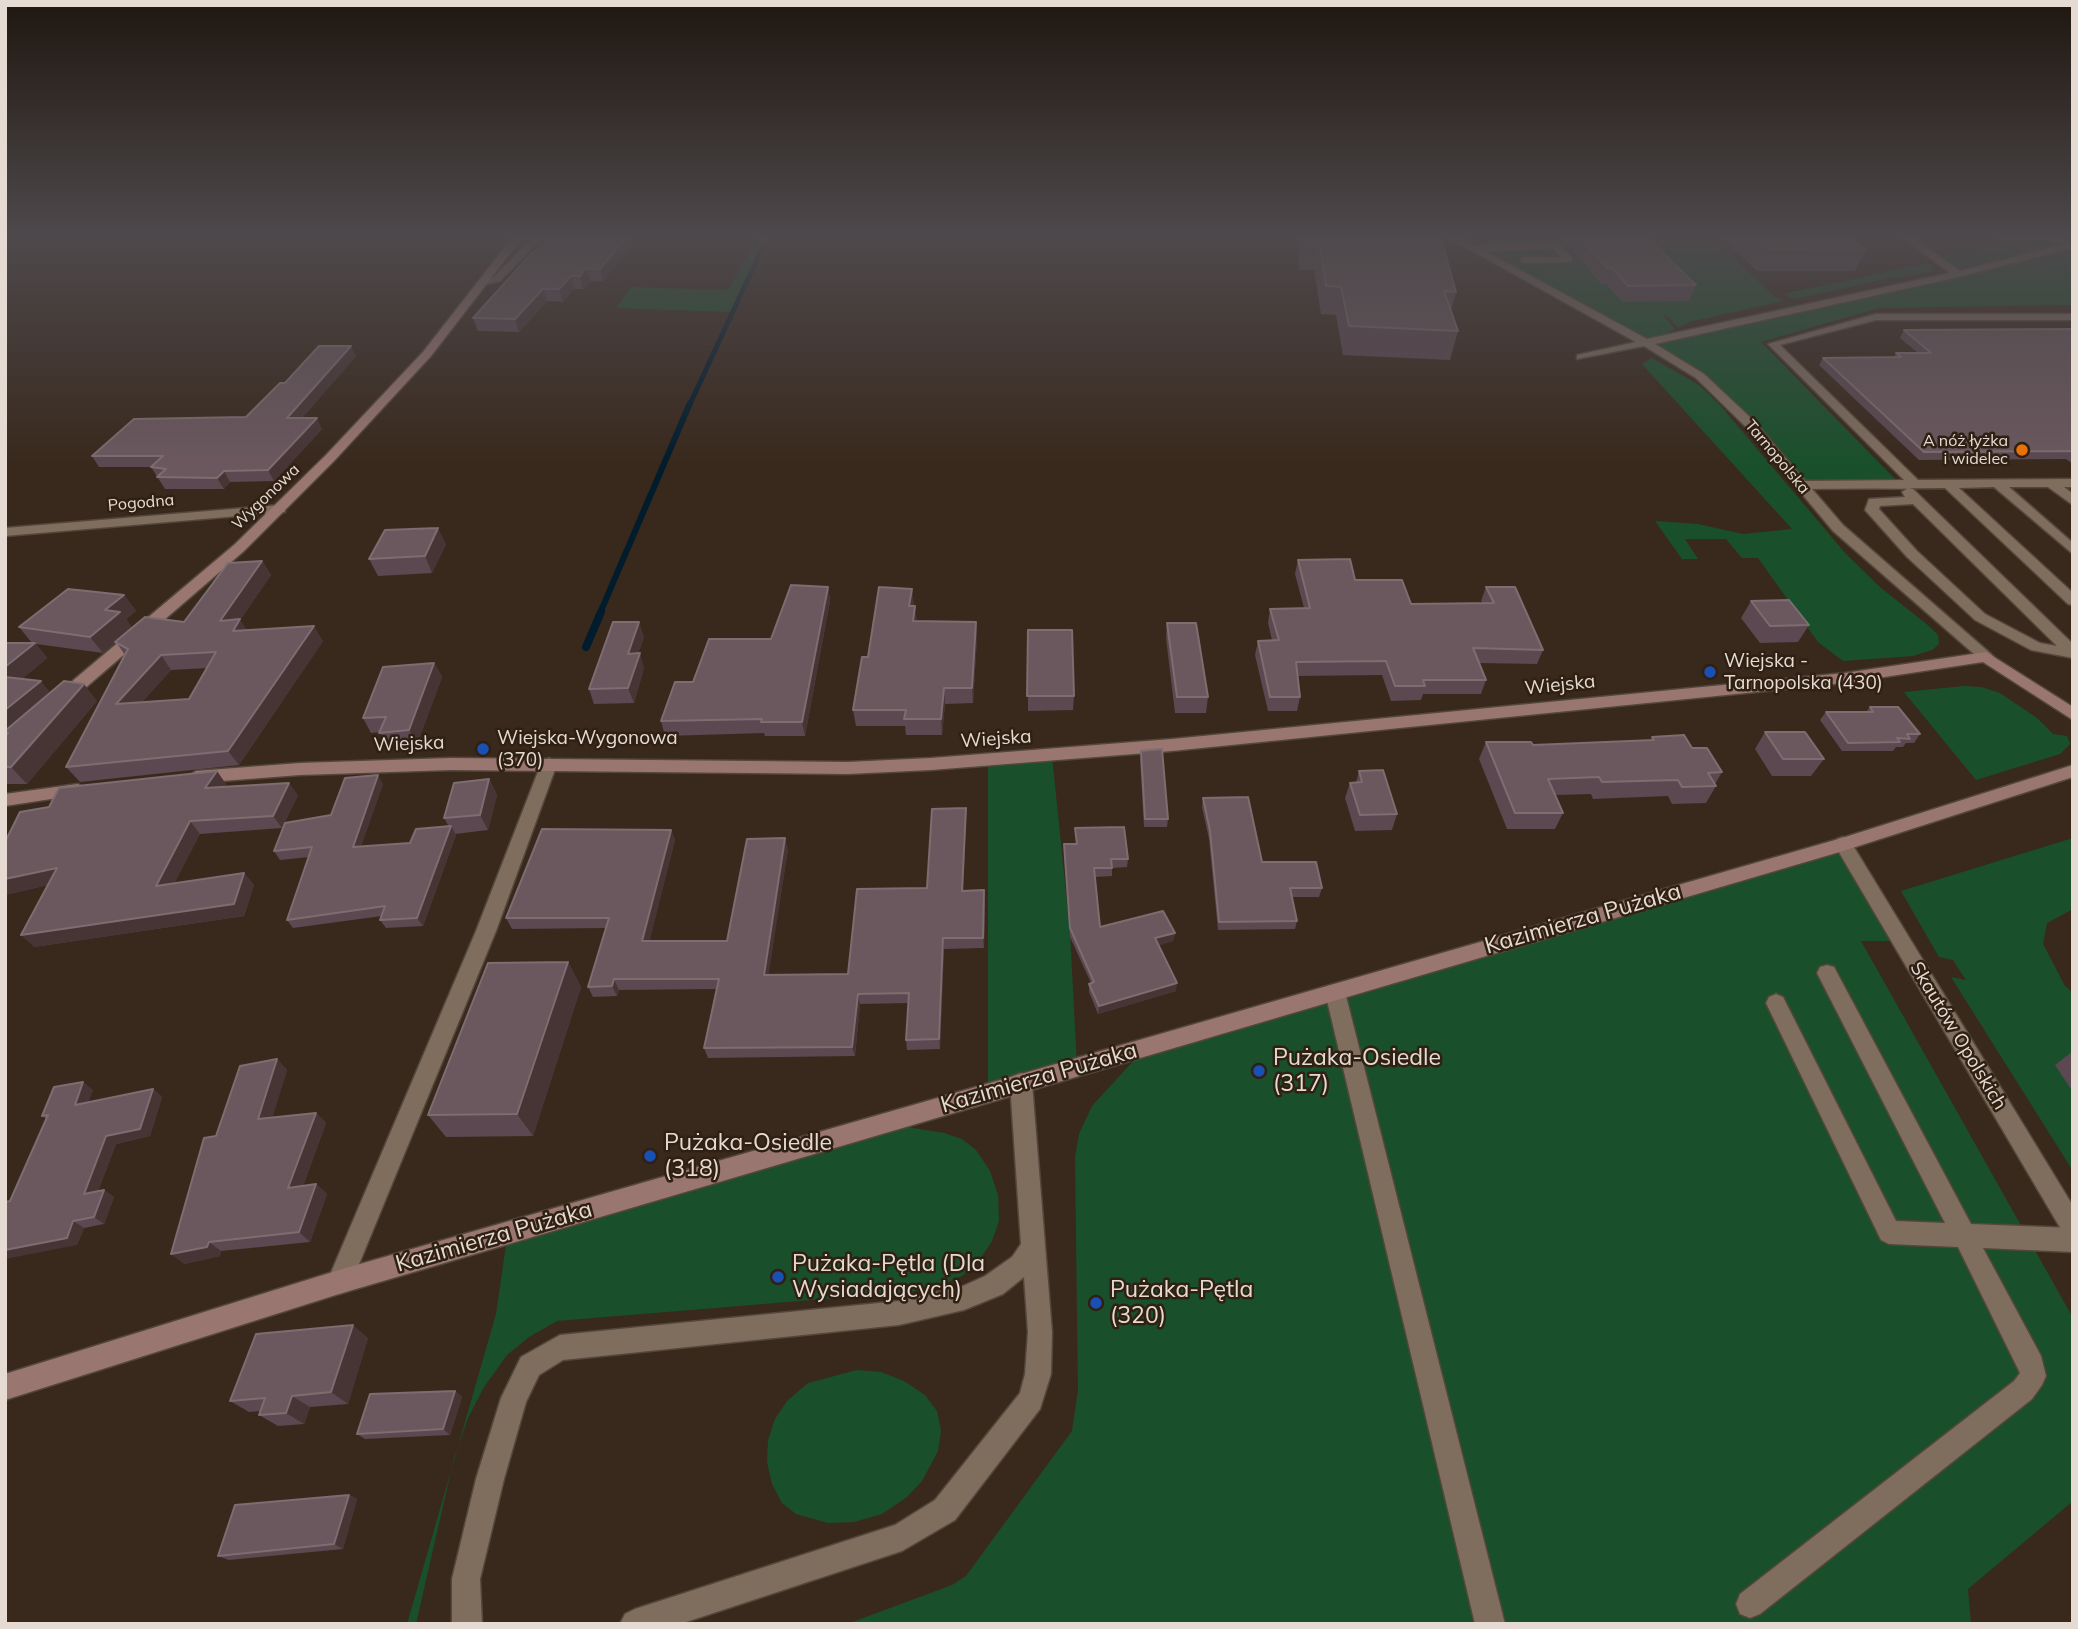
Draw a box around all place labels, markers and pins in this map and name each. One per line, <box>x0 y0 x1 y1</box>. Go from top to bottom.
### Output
place label: A nóż łyżka i widelec <box>1923 431 2008 469</box>
marker: A nóż łyżka i widelec <box>2014 442 2030 458</box>
place label: Wiejska - Tarnopolska (430) <box>1724 650 1883 694</box>
marker: Wiejska - Tarnopolska (430) <box>1702 664 1718 680</box>
place label: Wiejska-Wygonowa (370) <box>497 727 678 771</box>
marker: Wiejska-Wygonowa (370) <box>475 741 491 757</box>
place label: Pużaka-Osiedle (317) <box>1273 1044 1441 1098</box>
marker: Pużaka-Osiedle (317) <box>1251 1063 1267 1079</box>
place label: Pużaka-Osiedle (318) <box>664 1129 832 1183</box>
marker: Pużaka-Osiedle (318) <box>642 1148 658 1164</box>
place label: Pużaka-Pętla (Dla Wysiadających) <box>792 1250 985 1304</box>
marker: Pużaka-Pętla (Dla Wysiadających) <box>770 1269 786 1285</box>
place label: Pużaka-Pętla (320) <box>1110 1276 1253 1330</box>
marker: Pużaka-Pętla (320) <box>1088 1295 1104 1311</box>

